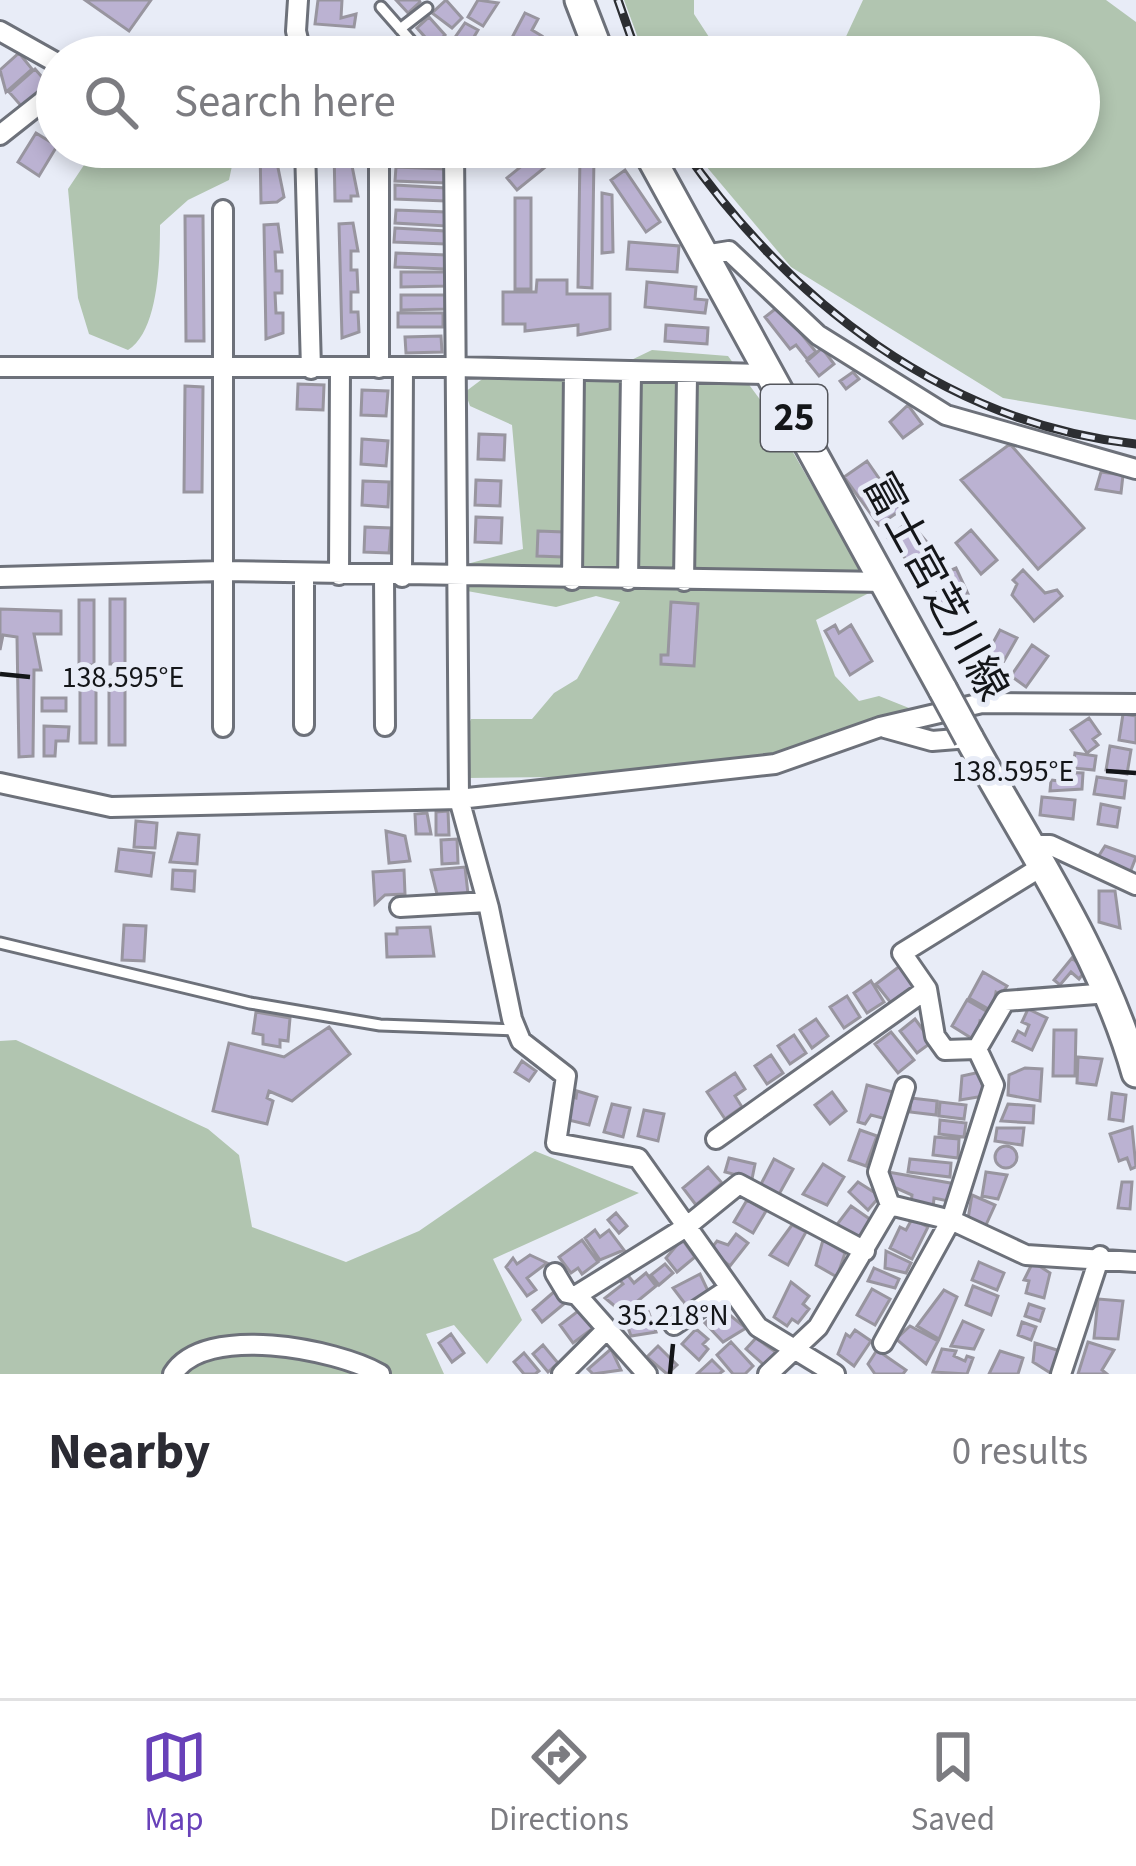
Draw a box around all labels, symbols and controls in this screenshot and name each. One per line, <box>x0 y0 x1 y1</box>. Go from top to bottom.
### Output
search box <box>36 36 1100 168</box>
icon: search <box>78 69 144 135</box>
text: Search here <box>174 70 396 134</box>
road number: 25 <box>761 385 827 451</box>
street label: 富士宮芝川線 <box>848 462 1022 712</box>
text: 138.595°E <box>62 656 184 699</box>
text: 138.595°E <box>952 750 1074 793</box>
text: 35.218°N <box>617 1294 729 1337</box>
text: Nearby <box>48 1416 210 1488</box>
text: 0 results <box>952 1424 1088 1480</box>
tab: Map <box>141 1724 207 1843</box>
tab: Directions <box>489 1724 629 1843</box>
tab: Saved <box>911 1724 995 1843</box>

